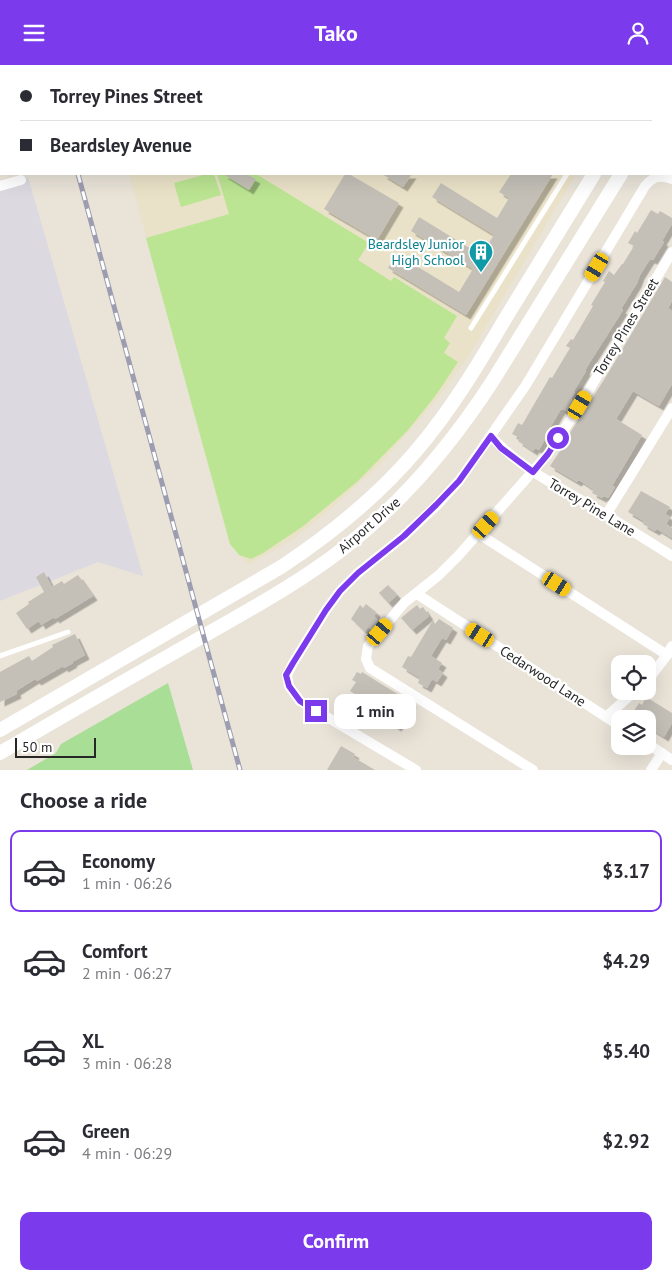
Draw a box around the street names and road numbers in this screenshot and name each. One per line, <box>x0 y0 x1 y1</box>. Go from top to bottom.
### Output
street label: Torrey Pines Street <box>590 274 663 379</box>
street label: Torrey Pine Lane <box>545 474 639 540</box>
street label: Airport Drive <box>334 493 404 557</box>
street label: Cedarwood Lane <box>497 642 589 710</box>

